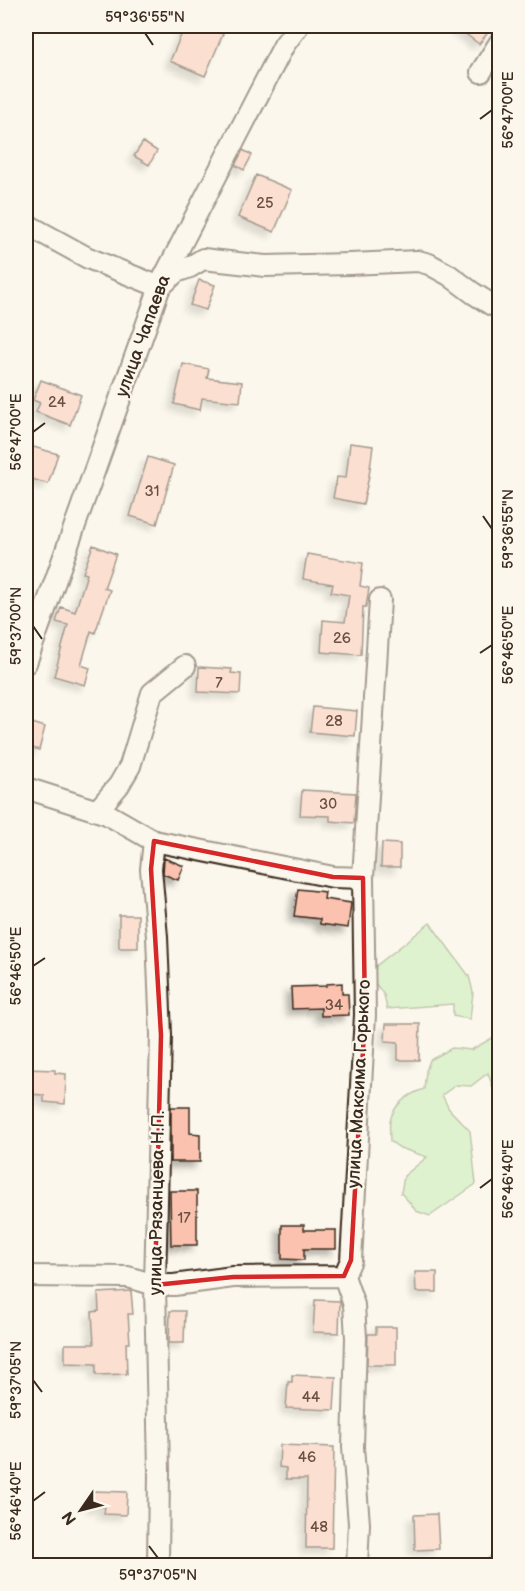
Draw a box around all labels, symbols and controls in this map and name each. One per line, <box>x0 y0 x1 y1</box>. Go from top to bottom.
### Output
text: 59°36'55"N <box>105 8 185 27</box>
text: 56°47'00"E <box>499 71 518 149</box>
house number: 25 <box>256 194 274 213</box>
street label: улица Чапаева <box>111 272 175 400</box>
text: 56°47'00"E <box>7 393 26 471</box>
house number: 24 <box>48 393 66 412</box>
house number: 31 <box>144 482 160 501</box>
text: 59°36'55"N <box>499 489 518 569</box>
text: 59°37'00"N <box>7 587 26 665</box>
text: 56°46'50"E <box>499 605 518 684</box>
house number: 26 <box>333 629 351 648</box>
house number: 7 <box>215 674 223 693</box>
house number: 28 <box>325 712 343 731</box>
house number: 30 <box>319 795 337 814</box>
text: 56°46'50"E <box>7 926 26 1005</box>
street label: улица Максима Горького <box>343 979 375 1189</box>
house number: 34 <box>325 996 343 1015</box>
street label: улица Рязанцева Н.П. <box>145 1110 169 1296</box>
text: 56°46'40"E <box>499 1139 518 1219</box>
house number: 17 <box>177 1209 191 1228</box>
text: 59°37'05"N <box>7 1341 26 1419</box>
house number: 44 <box>302 1388 320 1407</box>
house number: 46 <box>298 1448 316 1467</box>
text: 56°46'40"E <box>7 1461 26 1541</box>
north arrow <box>51 1480 111 1540</box>
text: N <box>59 1507 81 1528</box>
house number: 48 <box>310 1518 328 1537</box>
text: 59°37'05"N <box>119 1566 197 1585</box>

